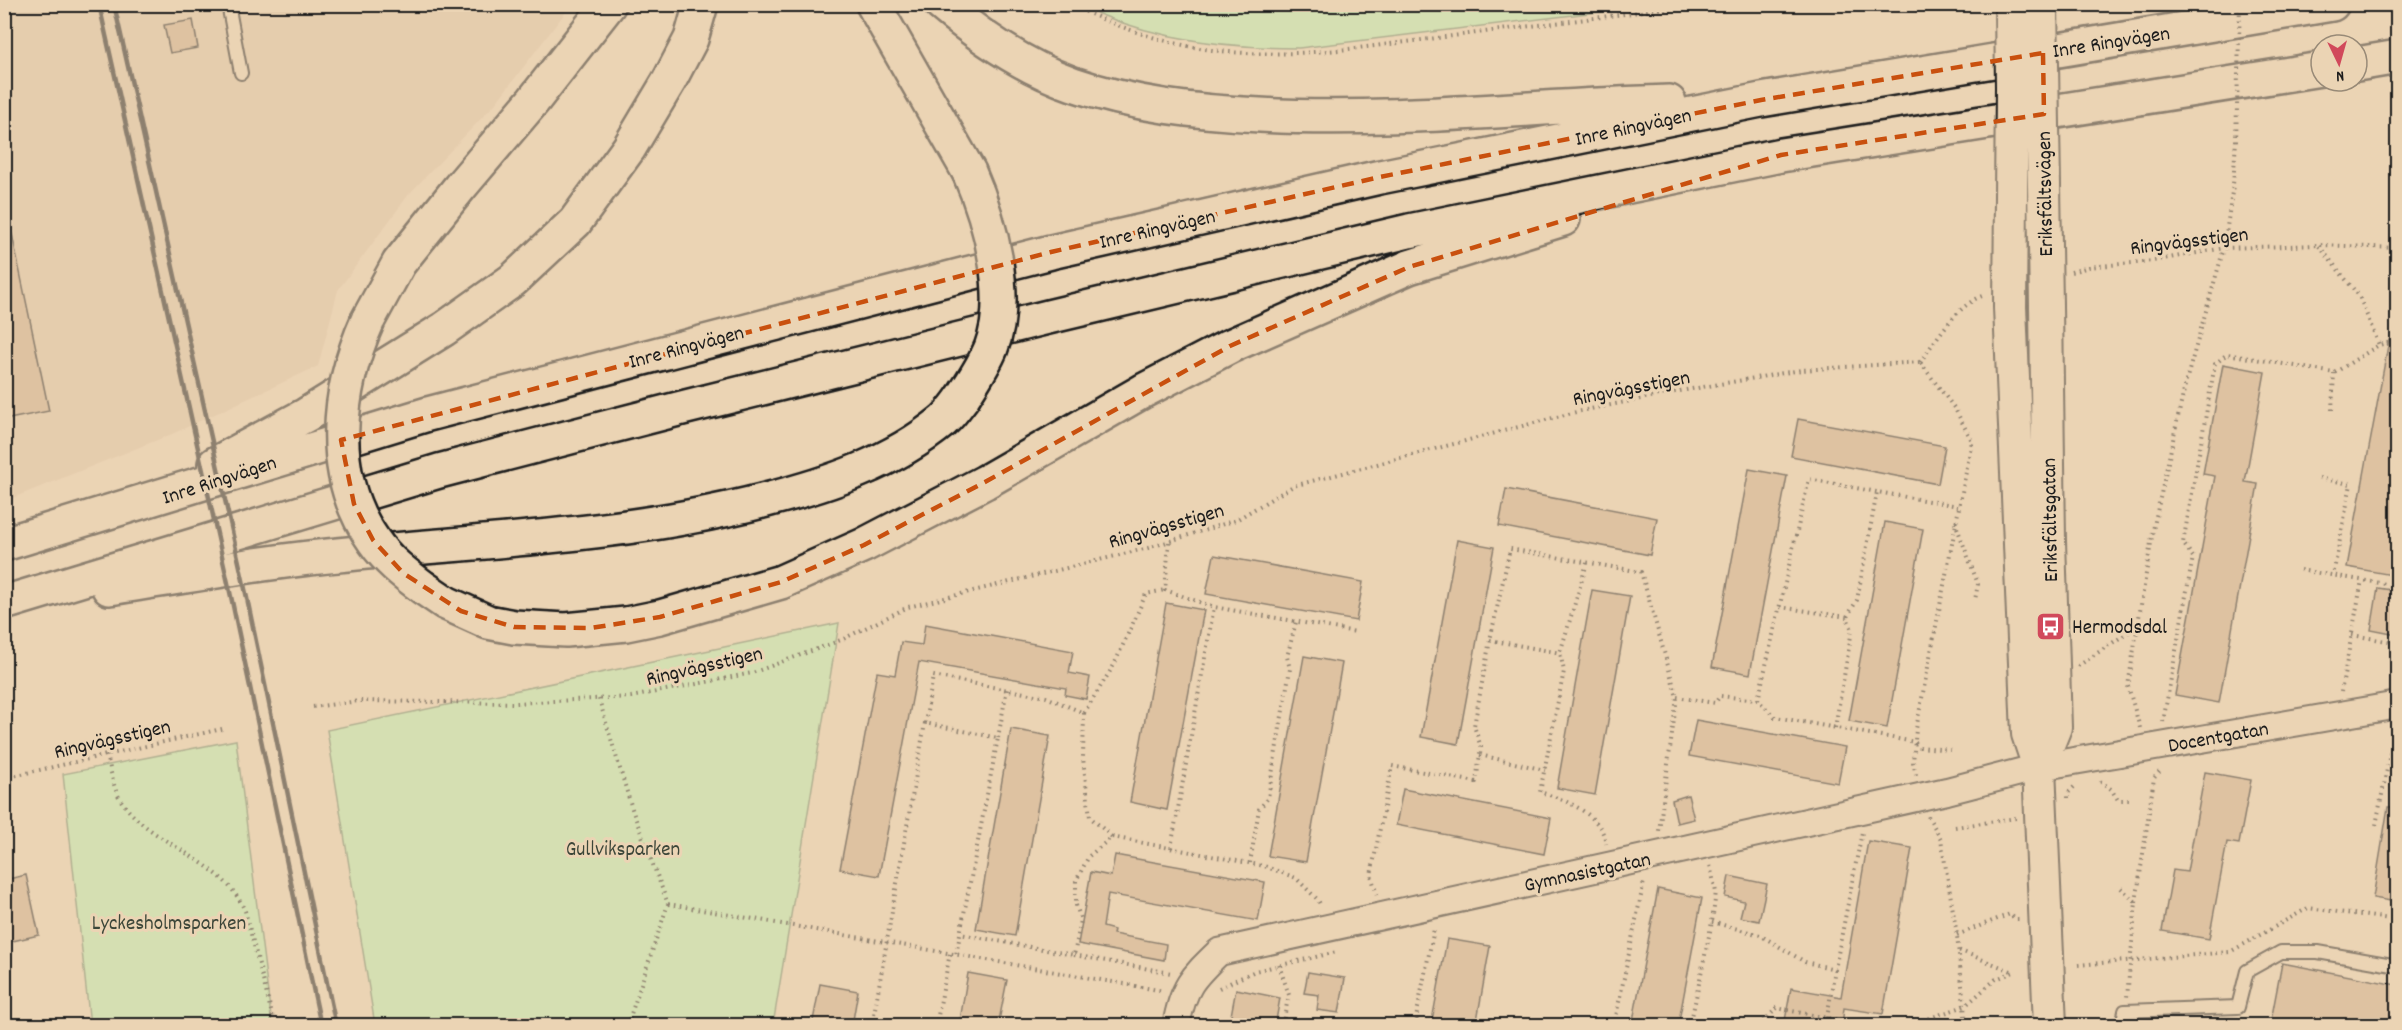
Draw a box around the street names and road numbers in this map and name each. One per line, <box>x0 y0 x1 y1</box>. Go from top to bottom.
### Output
street label: Inre Ringvägen <box>2051 20 2172 68</box>
street label: Inre Ringvägen <box>1573 102 1695 156</box>
street label: Eriksfältsvägen <box>2031 131 2063 257</box>
street label: Inre Ringvägen <box>1097 203 1219 259</box>
street label: Ringvägsstigen <box>2129 221 2250 265</box>
street label: Inre Ringvägen <box>626 319 748 379</box>
street label: Ringvägsstigen <box>1570 364 1693 416</box>
street label: Inre Ringvägen <box>159 449 281 514</box>
street label: Eriksfältsgatan <box>2036 457 2068 582</box>
street label: Ringvägsstigen <box>1106 497 1228 559</box>
street label: Ringvägsstigen <box>643 640 766 696</box>
street label: Ringvägsstigen <box>51 713 174 769</box>
street label: Docentgatan <box>2166 715 2271 763</box>
street label: Gymnasistgatan <box>1522 846 1654 902</box>

